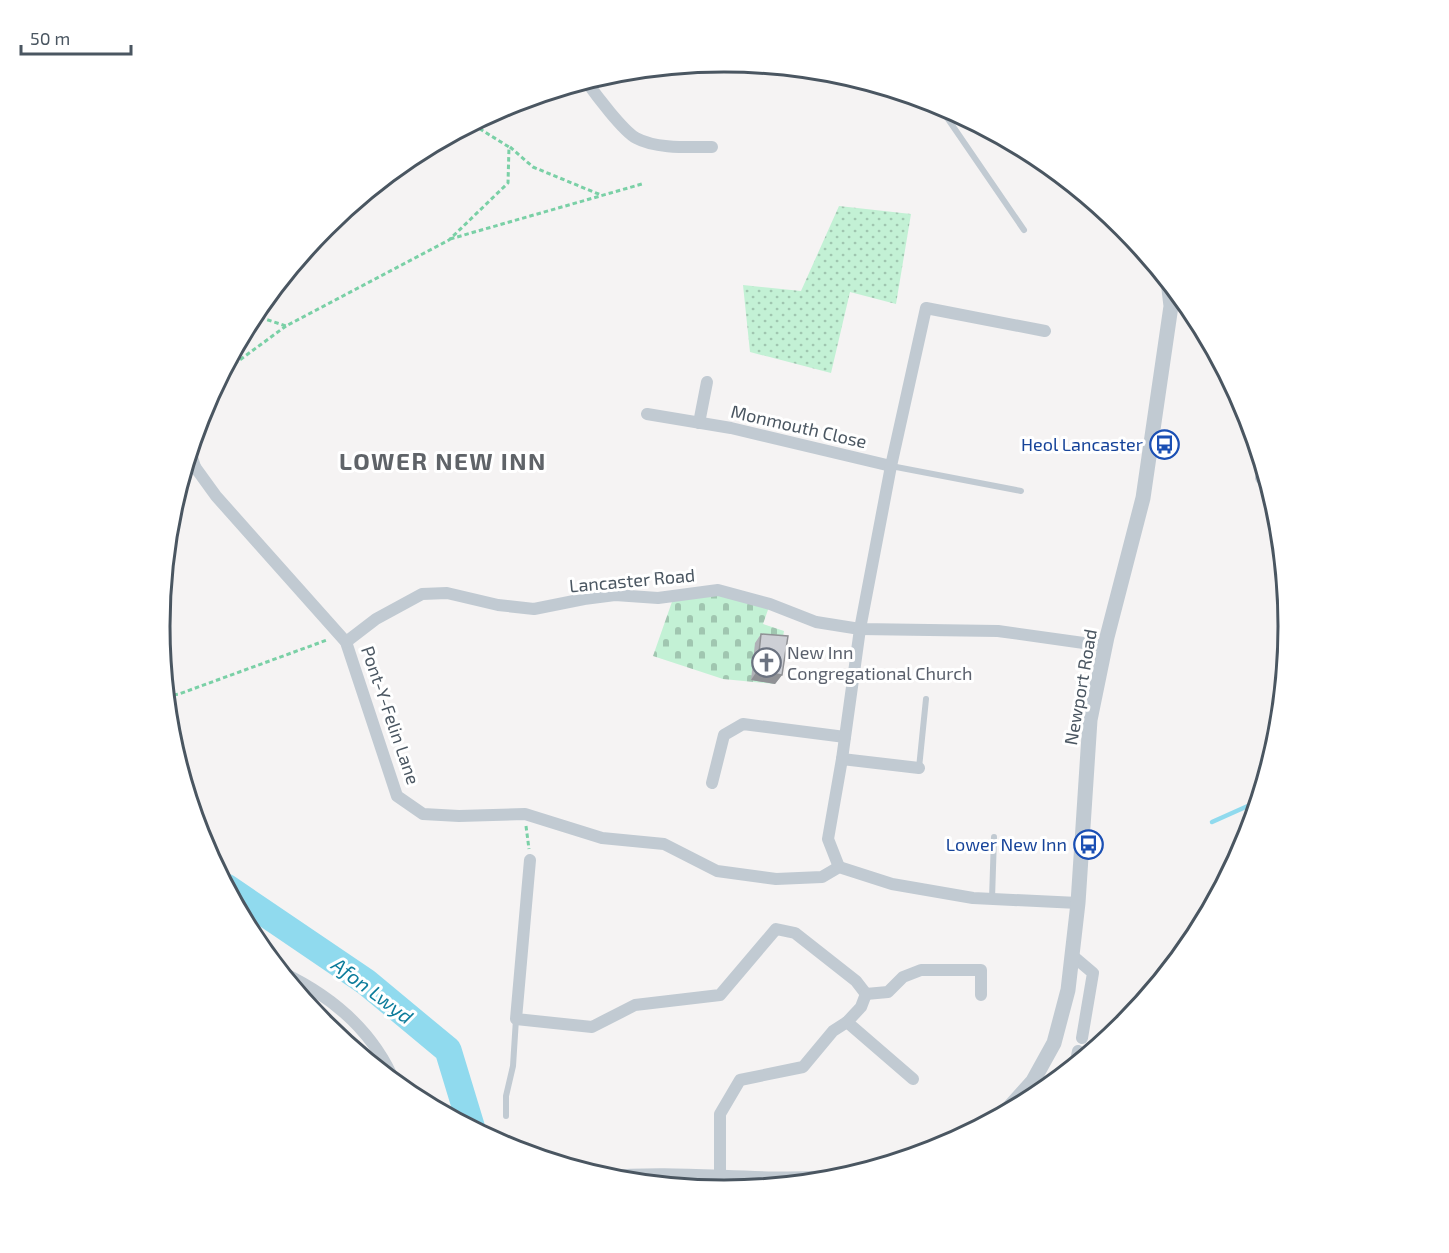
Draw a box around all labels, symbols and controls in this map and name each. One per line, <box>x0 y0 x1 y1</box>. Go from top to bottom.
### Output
scale bar <box>21 18 130 56</box>
text: 50 m <box>30 27 70 49</box>
street label: Monmouth Close <box>729 400 869 452</box>
bus stop icon: Heol Lancaster <box>1148 428 1180 460</box>
place label: Heol Lancaster <box>1021 433 1143 455</box>
district label: LOWER NEW INN <box>339 446 547 475</box>
street label: Lancaster Road <box>568 564 696 596</box>
street label: Newport Road <box>1059 627 1101 747</box>
place label: New Inn Congregational Church <box>787 641 973 684</box>
street label: Pont-Y-Felin Lane <box>357 643 425 787</box>
church icon: New Inn Congregational Church <box>750 646 782 678</box>
bus stop icon: Lower New Inn <box>1072 828 1104 860</box>
place label: Lower New Inn <box>946 833 1067 855</box>
water label: Afon Lwyd <box>326 951 419 1029</box>

